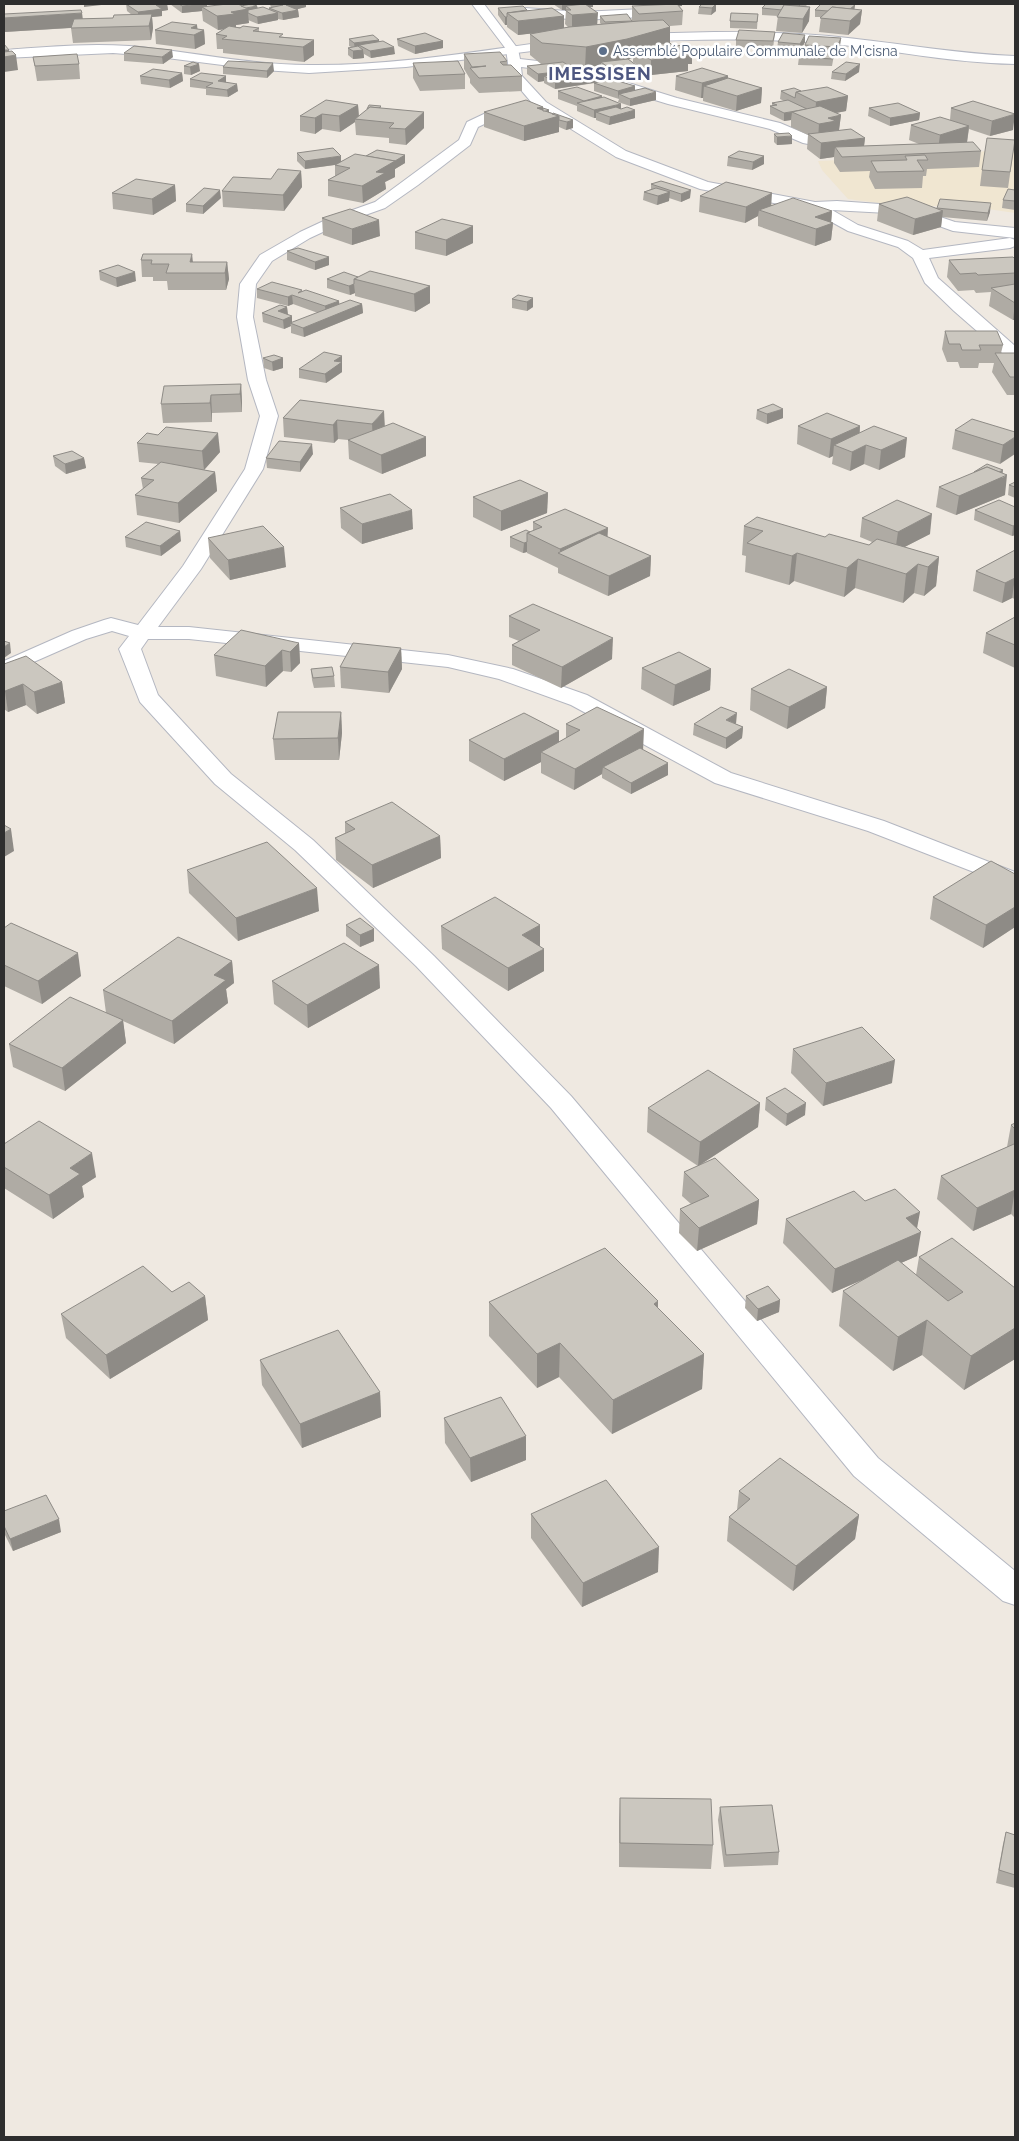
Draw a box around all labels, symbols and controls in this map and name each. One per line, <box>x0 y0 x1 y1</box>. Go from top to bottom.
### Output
place label: Assemblé Populaire Communale de M'cisna <box>613 43 898 59</box>
marker: Assemblé Populaire Communale de M'cisna <box>597 45 609 57</box>
district label: IMESSISEN <box>548 63 652 84</box>

